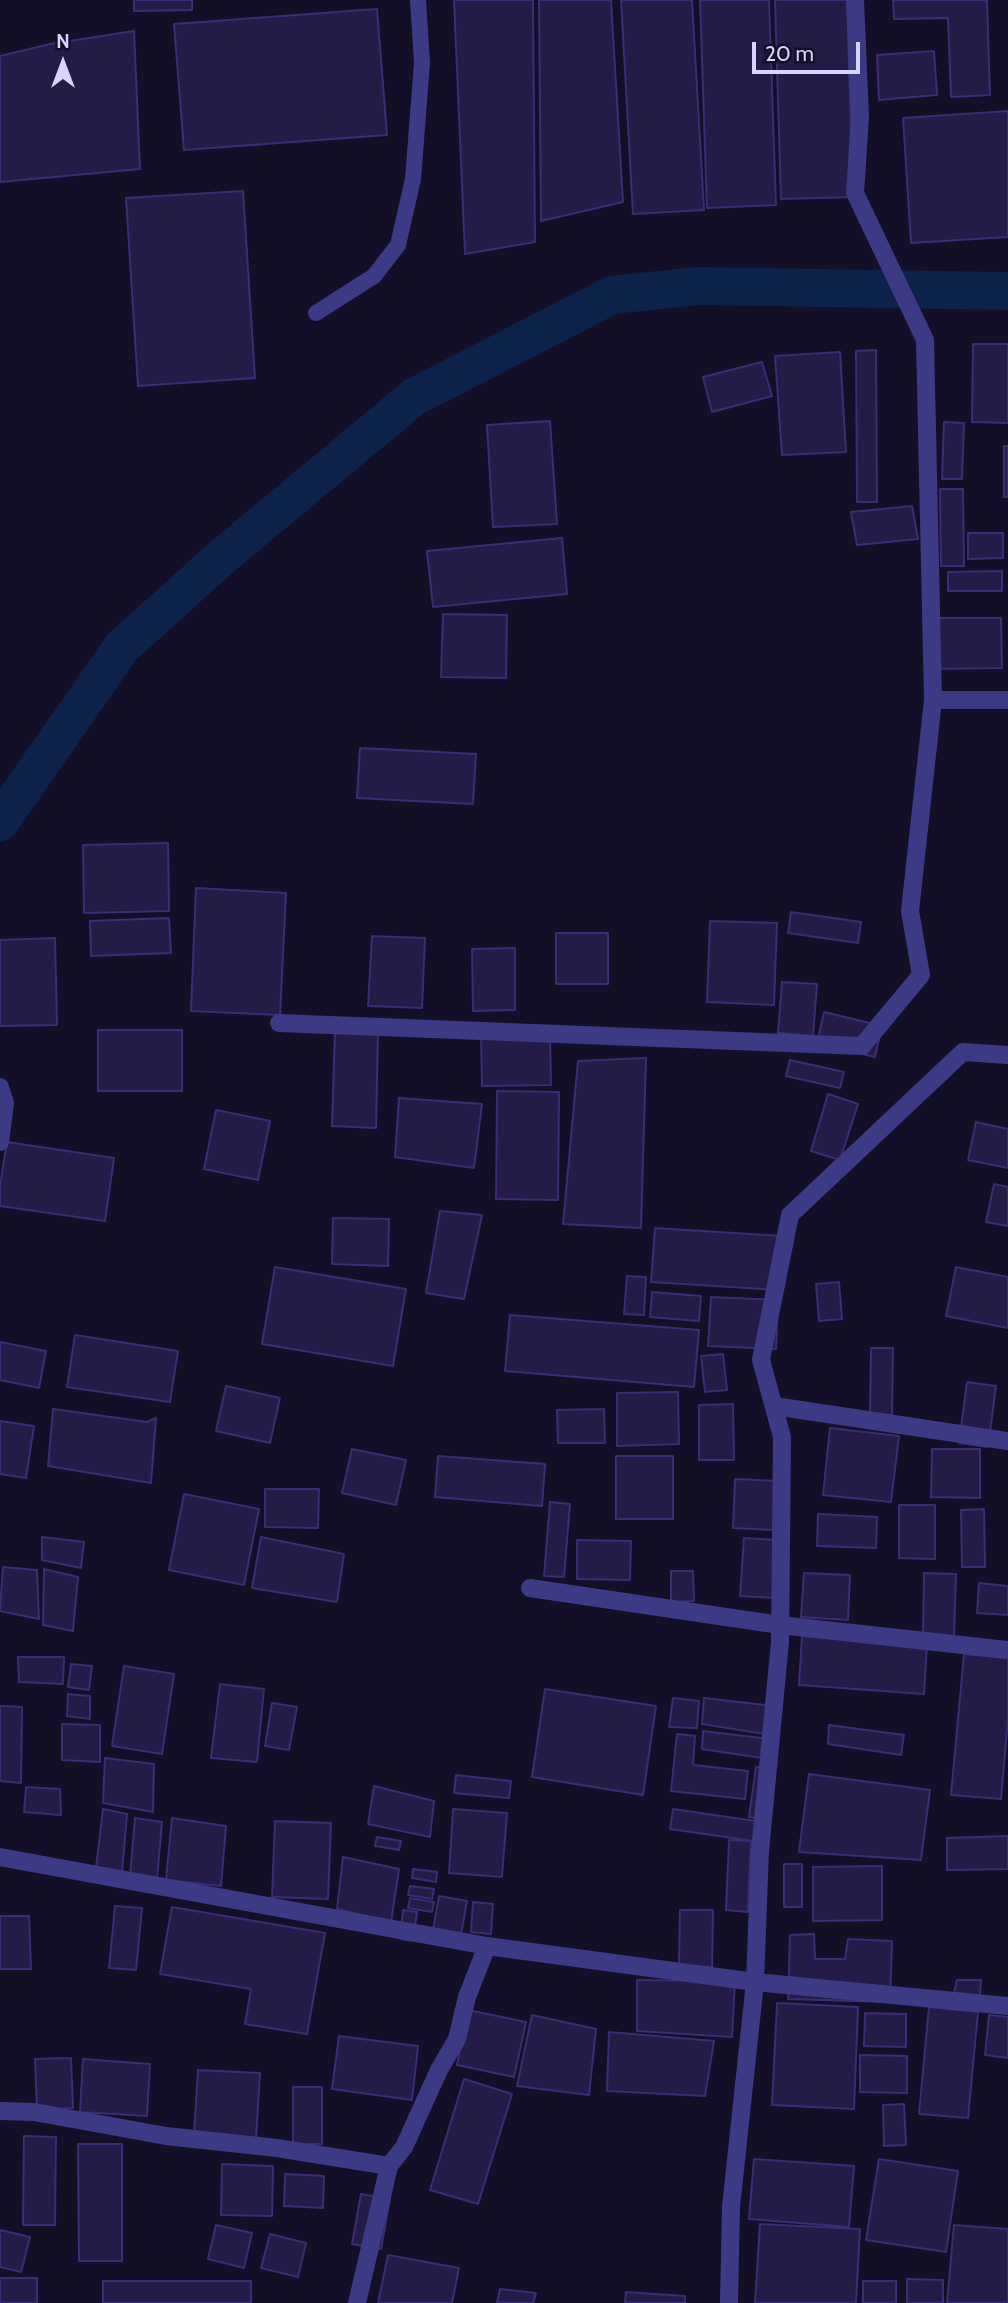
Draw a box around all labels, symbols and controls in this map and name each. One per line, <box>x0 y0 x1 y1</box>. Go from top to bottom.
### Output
north arrow <box>28 28 98 98</box>
scale bar <box>756 28 864 72</box>
text: N <box>56 30 70 53</box>
text: 20 m <box>765 41 814 66</box>

